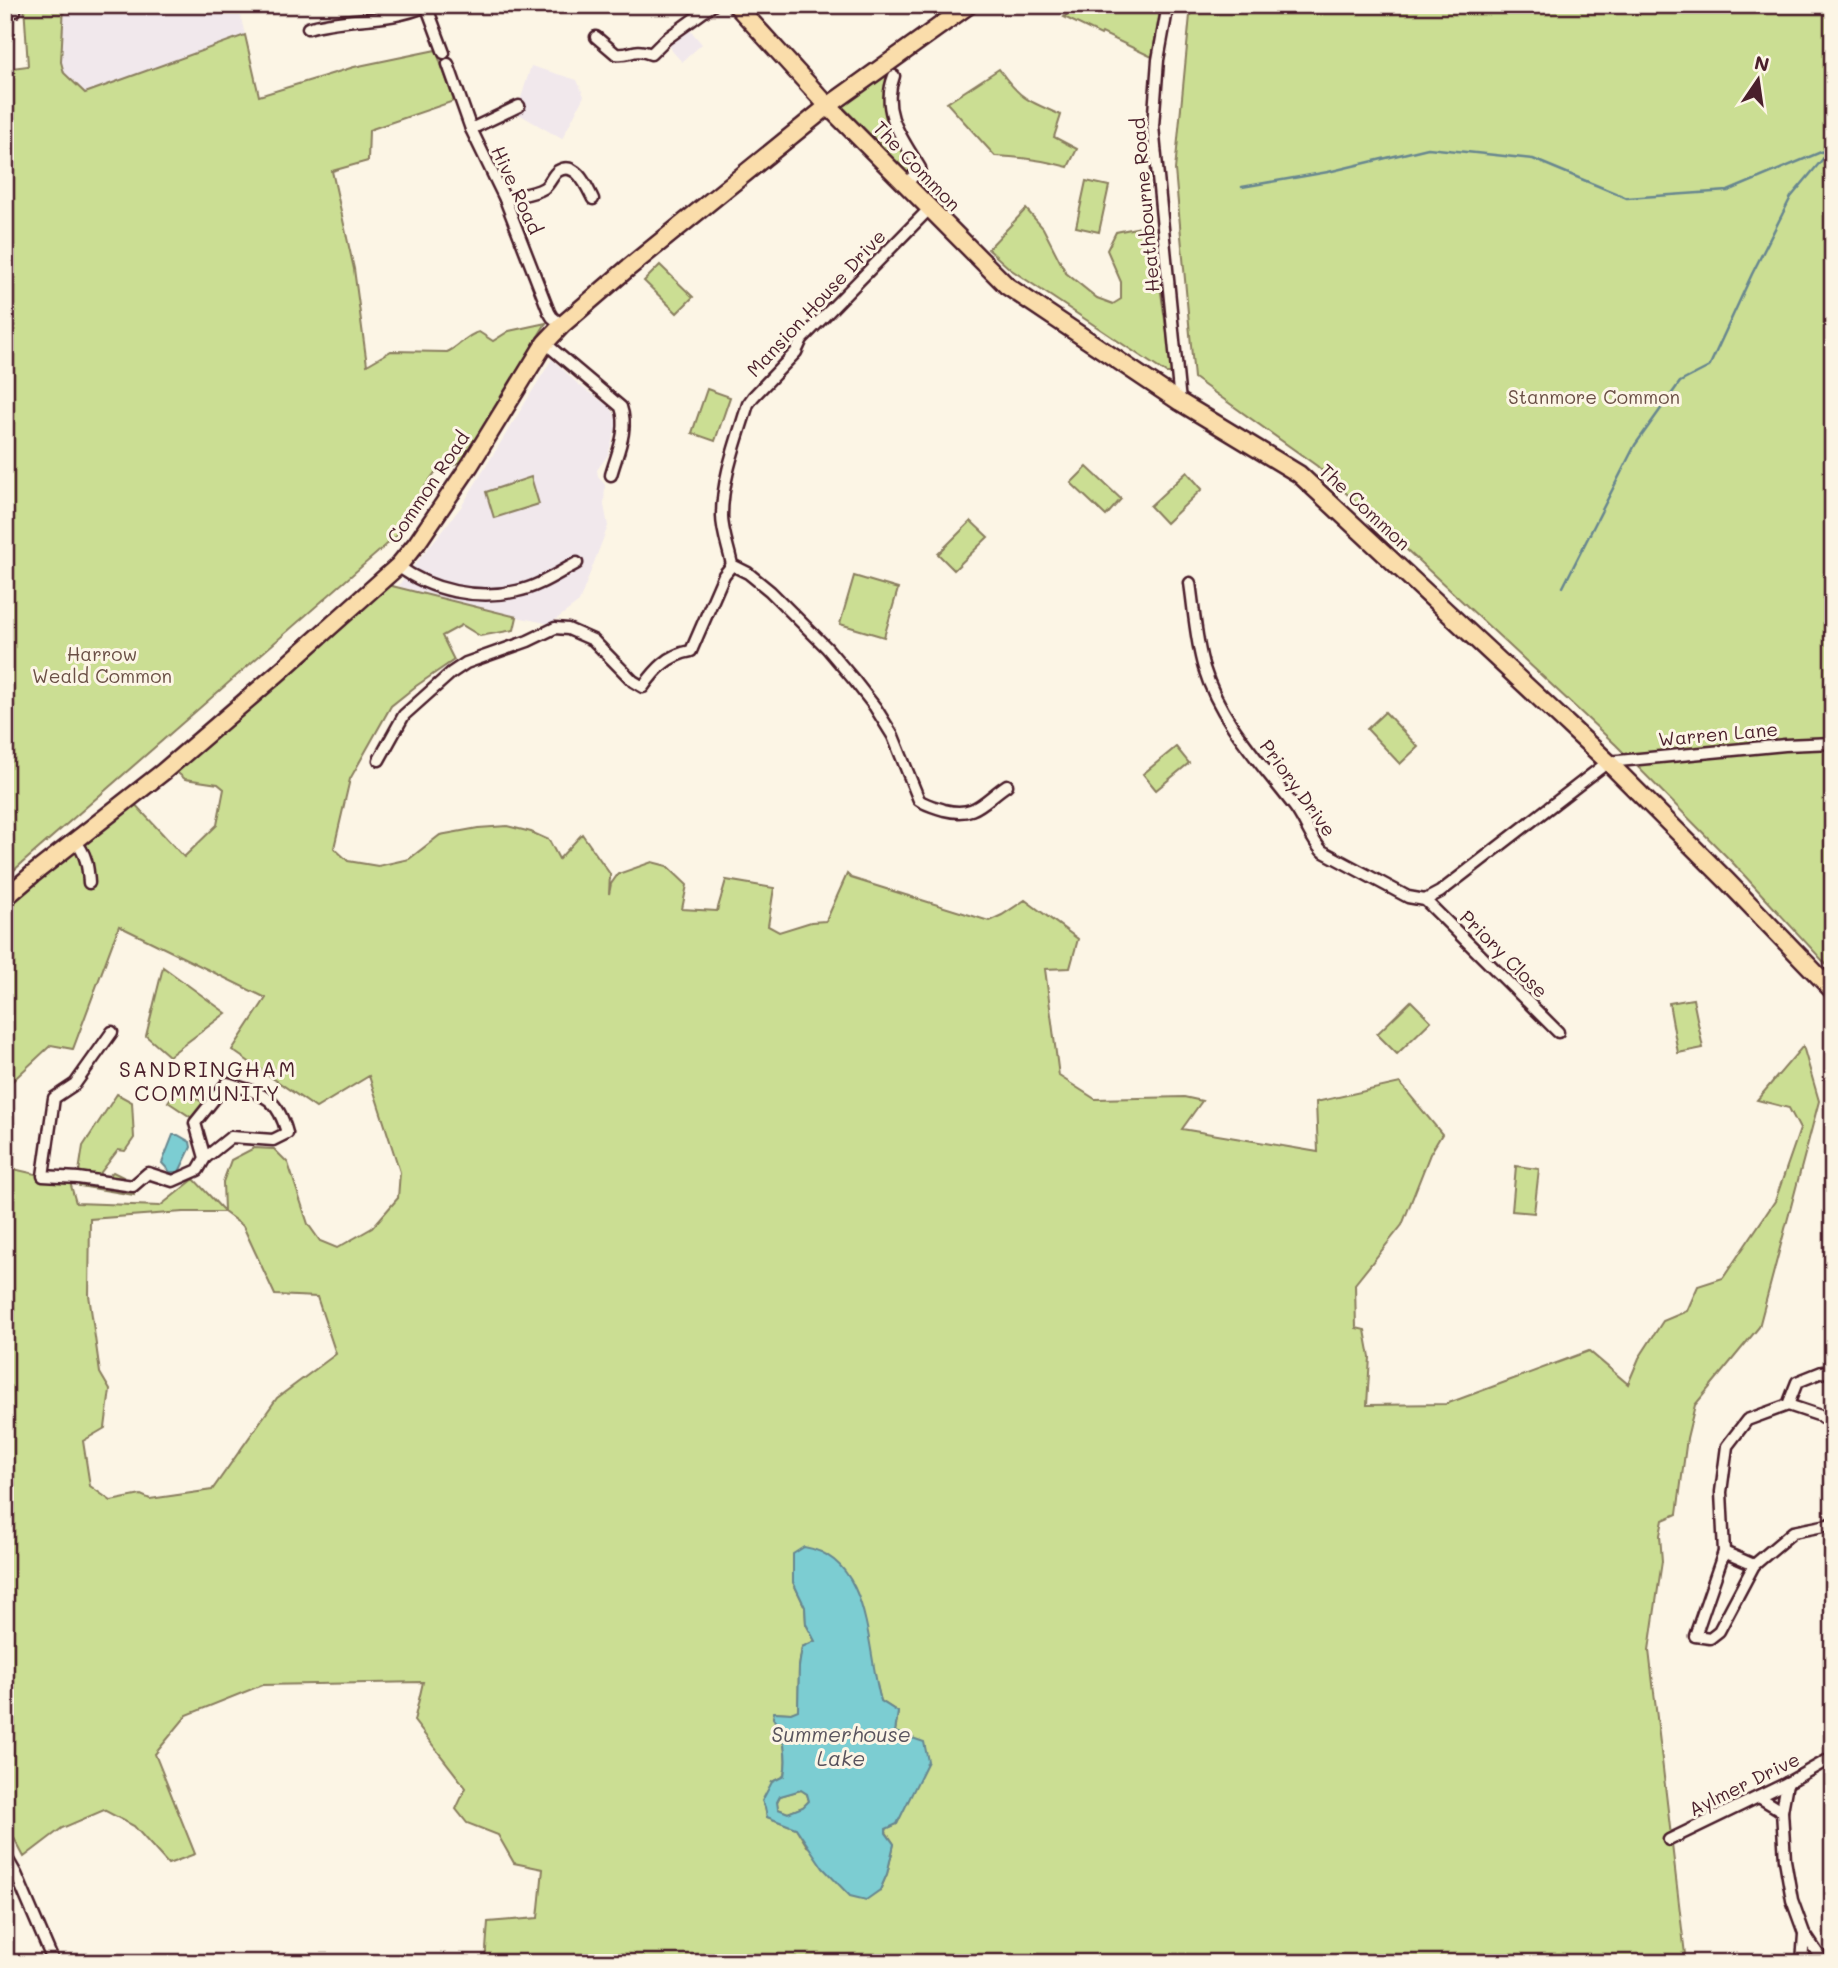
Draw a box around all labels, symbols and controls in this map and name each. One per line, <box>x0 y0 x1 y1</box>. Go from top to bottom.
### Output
north arrow <box>1722 46 1792 116</box>
text: N <box>1752 49 1772 77</box>
street label: The Common <box>868 115 967 216</box>
street label: Heathbourne Road <box>1124 117 1165 293</box>
street label: Hive Road <box>486 142 549 238</box>
street label: Mansion House Drive <box>741 224 891 382</box>
park label: Stanmore Common <box>1508 384 1680 409</box>
street label: Common Road <box>381 426 474 548</box>
street label: The Common <box>1314 458 1416 555</box>
park label: Harrow Weald Common <box>32 641 172 688</box>
street label: Warren Lane <box>1657 716 1779 751</box>
street label: Priory Drive <box>1255 734 1342 841</box>
street label: Priory Close <box>1455 904 1554 1003</box>
district label: SANDRINGHAM COMMUNITY <box>119 1055 297 1106</box>
water label: Summerhouse Lake <box>771 1720 911 1771</box>
street label: Aylmer Drive <box>1684 1746 1803 1821</box>

